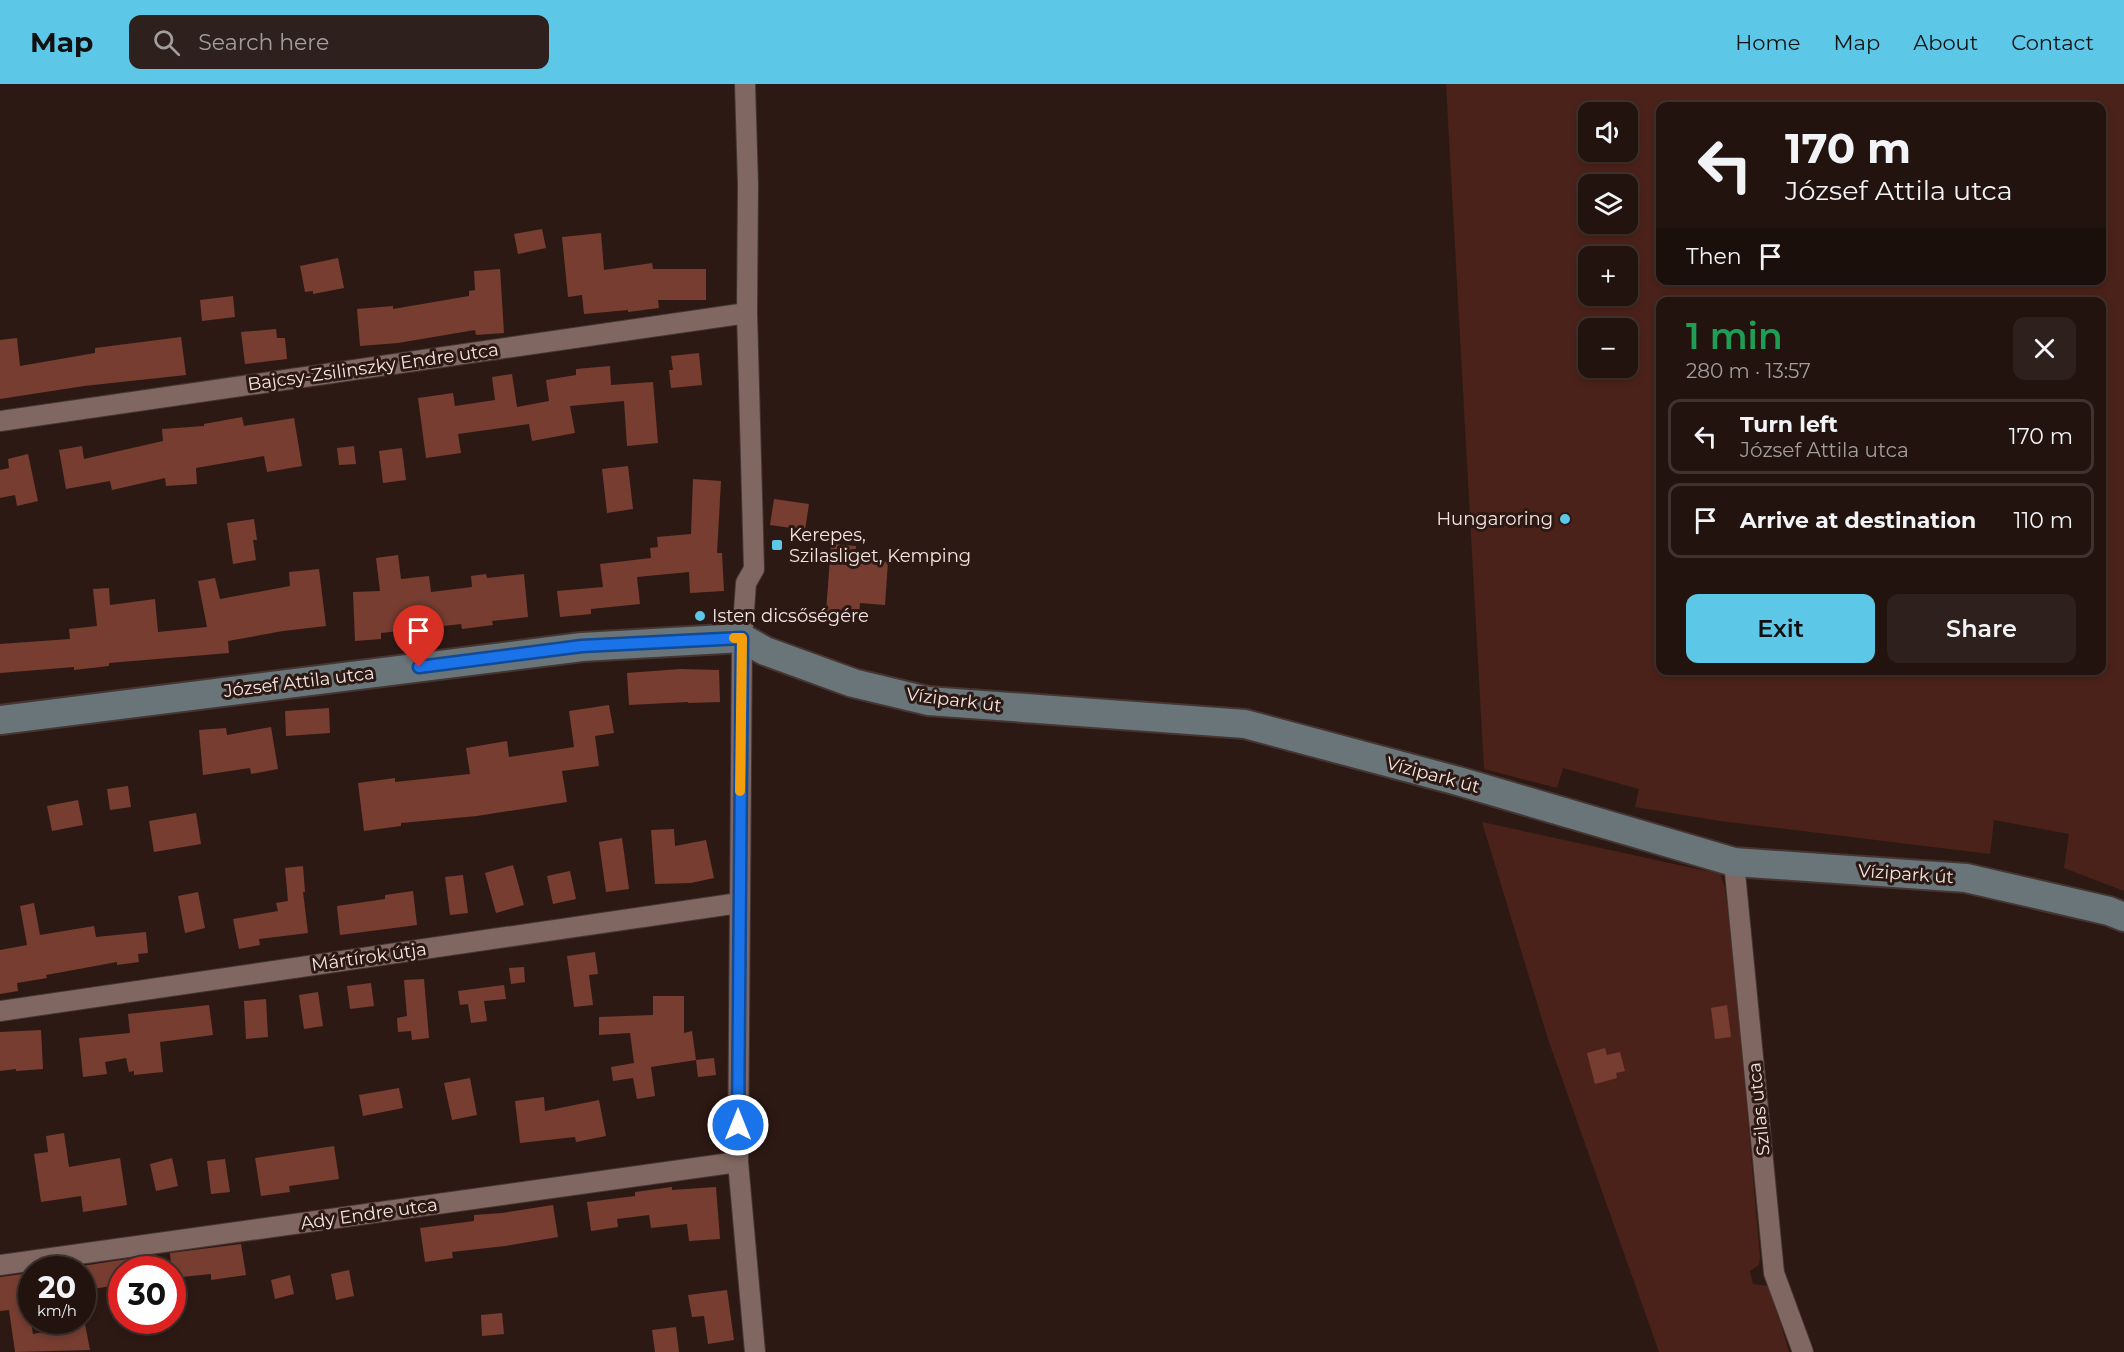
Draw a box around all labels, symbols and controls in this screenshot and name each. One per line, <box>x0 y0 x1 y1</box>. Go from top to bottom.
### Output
search box <box>129 15 549 69</box>
text: Map <box>30 25 93 59</box>
icon: search <box>150 26 183 59</box>
text: Search here <box>198 29 329 56</box>
text: Home <box>1735 30 1800 55</box>
text: Map <box>1833 30 1880 55</box>
text: About <box>1913 30 1978 55</box>
text: Contact <box>2011 30 2094 55</box>
map controls <box>1578 102 1638 378</box>
button: sound <box>1578 102 1638 162</box>
text: 170 m <box>1785 122 1911 174</box>
icon: left <box>1686 126 1764 204</box>
button: layers <box>1578 174 1638 234</box>
text: József Attila utca <box>1785 174 2013 207</box>
icon: arrive <box>1754 240 1787 273</box>
text: Then <box>1686 243 1742 270</box>
button: + <box>1578 246 1638 306</box>
text: 1 min <box>1686 314 1783 358</box>
button: close <box>2013 317 2076 380</box>
button: − <box>1578 318 1638 378</box>
street label: Bajcsy-Zsilinszky Endre utca <box>246 338 500 396</box>
text: 280 m · 13:57 <box>1686 359 1811 383</box>
text: Turn left <box>1740 411 1838 438</box>
icon: left <box>1689 420 1722 453</box>
text: 170 m <box>2009 423 2073 450</box>
text: József Attila utca <box>1740 438 1909 462</box>
icon: arrive <box>1689 504 1722 537</box>
text: Arrive at destination <box>1740 507 1976 534</box>
text: 110 m <box>2013 507 2073 534</box>
place label: Hungaroring <box>1436 508 1553 530</box>
marker: Hungaroring <box>1558 512 1572 526</box>
place label: Kerepes, Szilasliget, Kemping <box>789 524 971 567</box>
marker: Kerepes, Szilasliget, Kemping <box>770 538 784 552</box>
button: Exit <box>1686 594 1875 663</box>
button: Share <box>1887 594 2076 663</box>
pin <box>393 605 444 667</box>
place label: Isten dicsőségére <box>712 605 869 627</box>
marker: Isten dicsőségére <box>693 609 707 623</box>
icon: arrive <box>402 614 435 647</box>
street label: József Attila utca <box>221 662 376 702</box>
street label: Vízipark út <box>905 683 1003 717</box>
street label: Vízipark út <box>1384 752 1482 798</box>
street label: Vízipark út <box>1857 860 1955 888</box>
street label: Mártírok útja <box>310 938 428 976</box>
street label: Szilas utca <box>1743 1061 1775 1157</box>
position arrow <box>706 1093 770 1157</box>
street label: Ady Endre utca <box>299 1193 439 1235</box>
speed limit sign: 30 <box>108 1256 186 1334</box>
text: 20 <box>38 1269 76 1306</box>
text: km/h <box>37 1301 77 1320</box>

